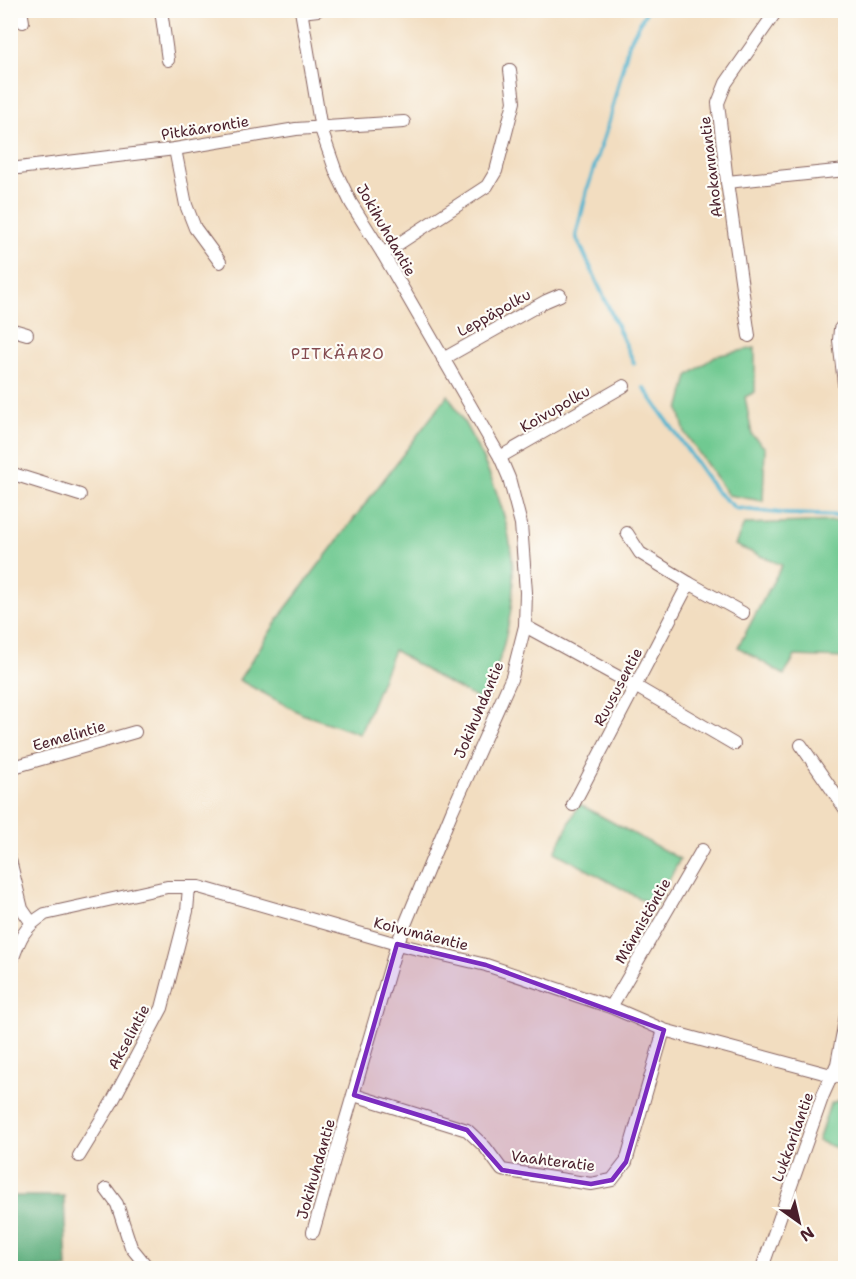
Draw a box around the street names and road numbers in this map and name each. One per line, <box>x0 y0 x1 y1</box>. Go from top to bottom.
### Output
street label: Pitkäarontie <box>160 111 250 145</box>
street label: Ahokannantie <box>695 115 727 219</box>
street label: Jokihuhdantie <box>351 180 421 280</box>
street label: Leppäpolku <box>454 285 534 341</box>
street label: Koivupolku <box>516 381 594 437</box>
street label: Ruususentie <box>589 644 647 730</box>
street label: Jokihuhdantie <box>450 658 508 762</box>
street label: Eemelintie <box>30 716 108 756</box>
street label: Männistöntie <box>610 874 676 968</box>
street label: Koivumäentie <box>371 913 471 955</box>
street label: Akselintie <box>103 1001 155 1073</box>
street label: Lukkarilantie <box>768 1089 818 1185</box>
street label: Jokihuhdantie <box>292 1116 340 1222</box>
street label: Vaahteratie <box>510 1146 596 1176</box>

